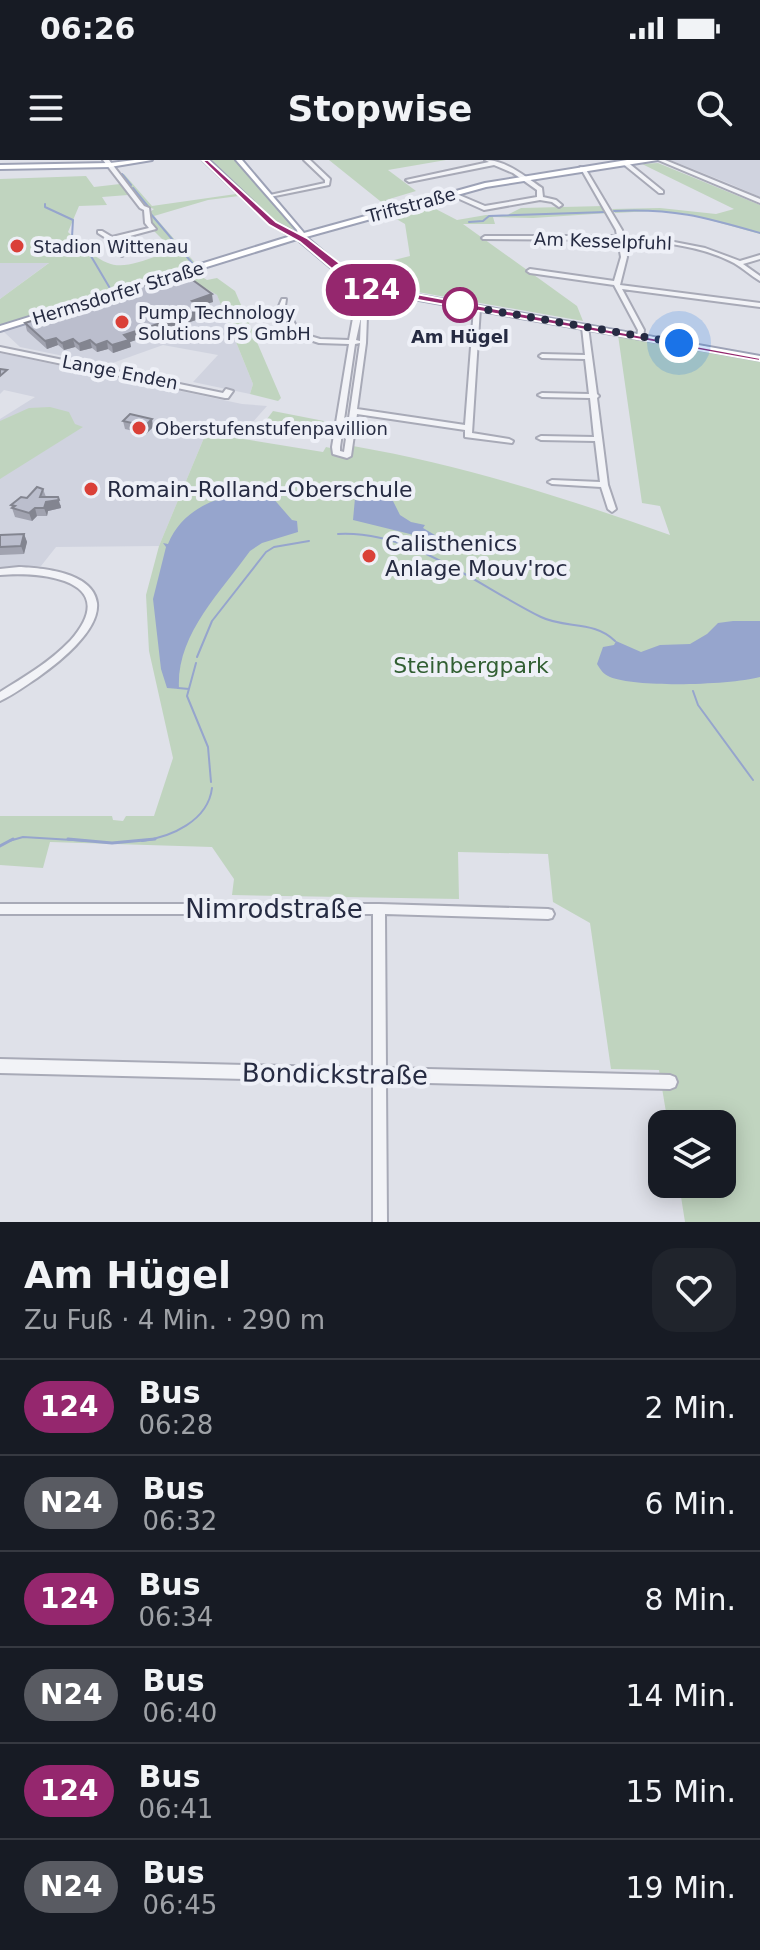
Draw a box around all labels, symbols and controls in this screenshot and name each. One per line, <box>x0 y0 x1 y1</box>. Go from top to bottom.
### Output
text: 06:26 <box>40 11 136 46</box>
icon: menu <box>24 86 68 130</box>
icon: search <box>692 86 736 130</box>
text: Stopwise <box>287 88 473 129</box>
street label: Triftstraße <box>363 183 458 227</box>
street label: Am Kesselpfuhl <box>534 228 672 254</box>
place label: Stadion Wittenau <box>33 236 189 257</box>
marker: Stadion Wittenau <box>8 237 26 255</box>
street label: Hermsdorfer Straße <box>30 257 206 329</box>
line badge: 124 <box>325 264 417 316</box>
text: 124 <box>342 273 400 306</box>
marker: Am Hügel <box>443 288 477 322</box>
place label: Pump Technology Solutions PS GmbH <box>138 302 311 344</box>
marker: Pump Technology Solutions PS GmbH <box>113 313 131 331</box>
your location <box>659 323 699 363</box>
place label: Am Hügel <box>411 326 509 347</box>
street label: Lange Enden <box>60 350 180 394</box>
place label: Oberstufenstufenpavillion <box>155 418 388 439</box>
marker: Oberstufenstufenpavillion <box>130 419 148 437</box>
place label: Romain-Rolland-Oberschule <box>107 477 413 502</box>
marker: Romain-Rolland-Oberschule <box>82 480 100 498</box>
place label: Calisthenics Anlage Mouv'roc <box>385 531 568 581</box>
marker: Calisthenics Anlage Mouv'roc <box>360 547 378 565</box>
park label: Steinbergpark <box>393 653 549 678</box>
street label: Nimrodstraße <box>185 894 363 924</box>
street label: Bondickstraße <box>242 1057 428 1091</box>
map controls <box>648 1110 736 1198</box>
button: layers <box>648 1110 736 1198</box>
button: heart <box>652 1248 736 1332</box>
text: Am Hügel <box>24 1253 231 1297</box>
text: Zu Fuß · 4 Min. · 290 m <box>24 1305 325 1335</box>
text: Bus <box>138 1375 201 1410</box>
text: 124 <box>40 1390 98 1423</box>
text: 2 Min. <box>645 1390 736 1425</box>
text: 06:28 <box>138 1410 213 1440</box>
text: Bus <box>142 1471 205 1506</box>
text: N24 <box>40 1486 102 1519</box>
text: 6 Min. <box>645 1486 736 1521</box>
text: 06:32 <box>142 1506 217 1536</box>
text: Bus <box>138 1567 201 1602</box>
text: 124 <box>40 1582 98 1615</box>
text: 8 Min. <box>645 1582 736 1617</box>
text: 06:34 <box>138 1602 213 1632</box>
text: Bus <box>142 1663 205 1698</box>
text: N24 <box>40 1678 102 1711</box>
text: 14 Min. <box>626 1678 736 1713</box>
text: 06:40 <box>142 1698 217 1728</box>
text: Bus <box>138 1759 201 1794</box>
text: 124 <box>40 1774 98 1807</box>
text: 15 Min. <box>626 1774 736 1809</box>
text: 06:41 <box>138 1794 213 1824</box>
text: Bus <box>142 1855 205 1890</box>
text: N24 <box>40 1870 102 1903</box>
text: 19 Min. <box>626 1870 736 1905</box>
text: 06:45 <box>142 1890 217 1920</box>

